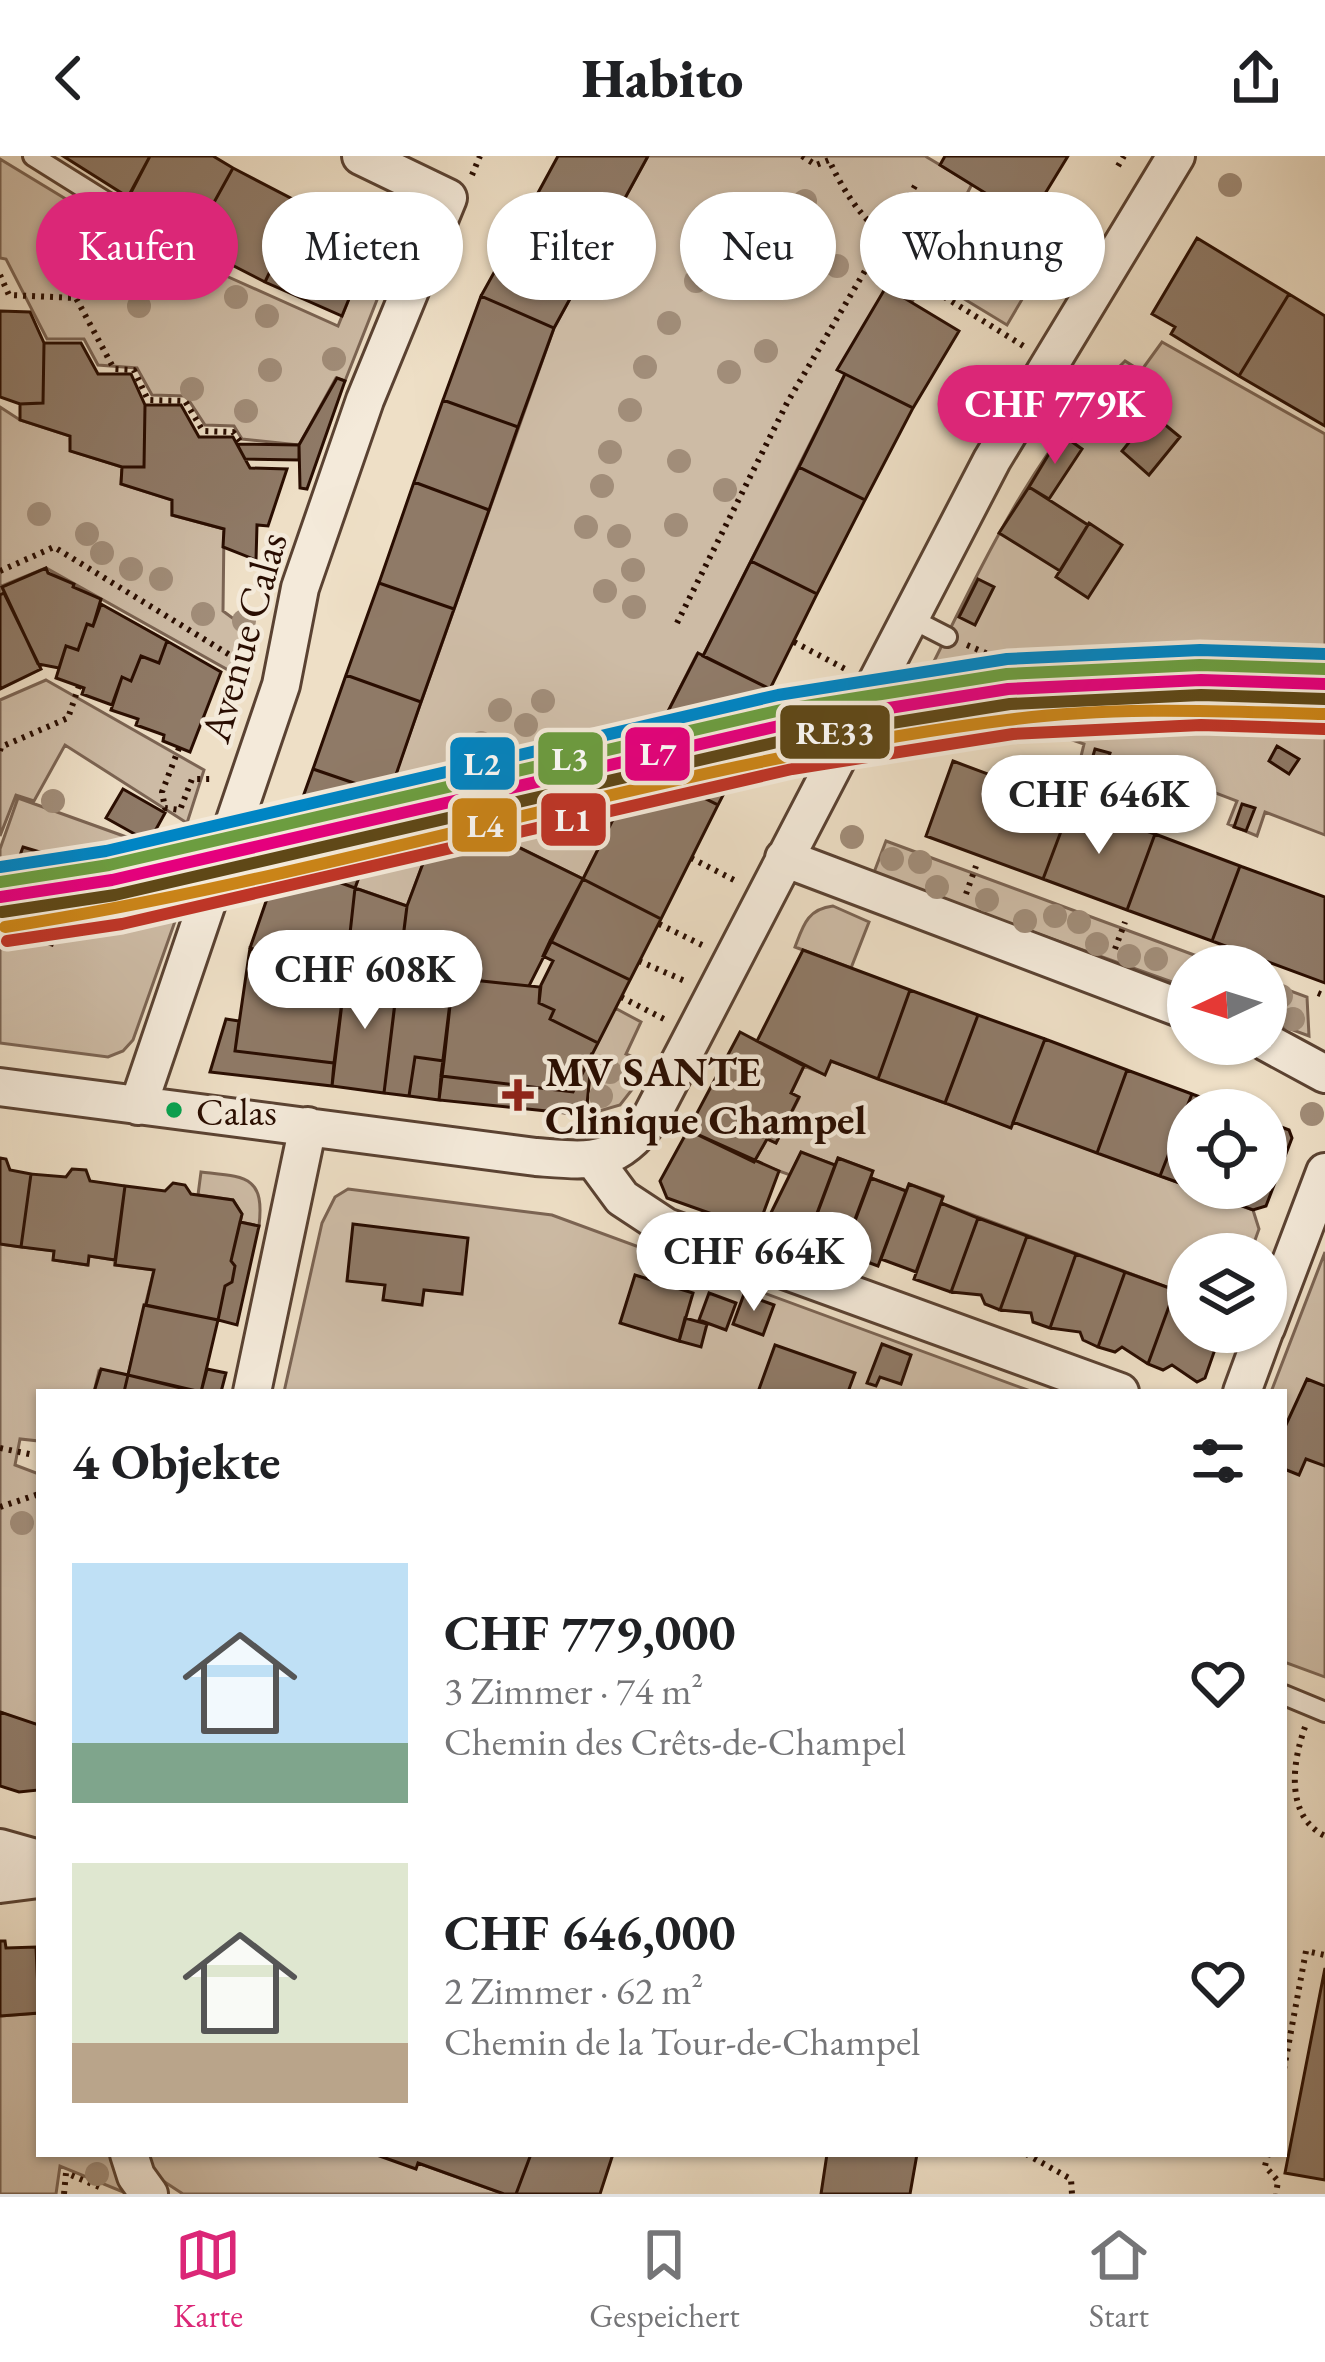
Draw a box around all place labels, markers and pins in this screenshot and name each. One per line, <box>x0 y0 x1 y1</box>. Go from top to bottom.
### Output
pin: CHF 779K <box>931 365 1179 467</box>
pin: CHF 646K <box>975 755 1223 857</box>
pin: CHF 608K <box>241 930 489 1032</box>
place label: MV SANTE Clinique Champel <box>545 1044 867 1147</box>
marker: MV SANTE Clinique Champel <box>502 1079 534 1111</box>
place label: Calas <box>196 1086 277 1137</box>
marker: Calas <box>163 1099 185 1121</box>
pin: CHF 664K <box>630 1212 878 1314</box>

